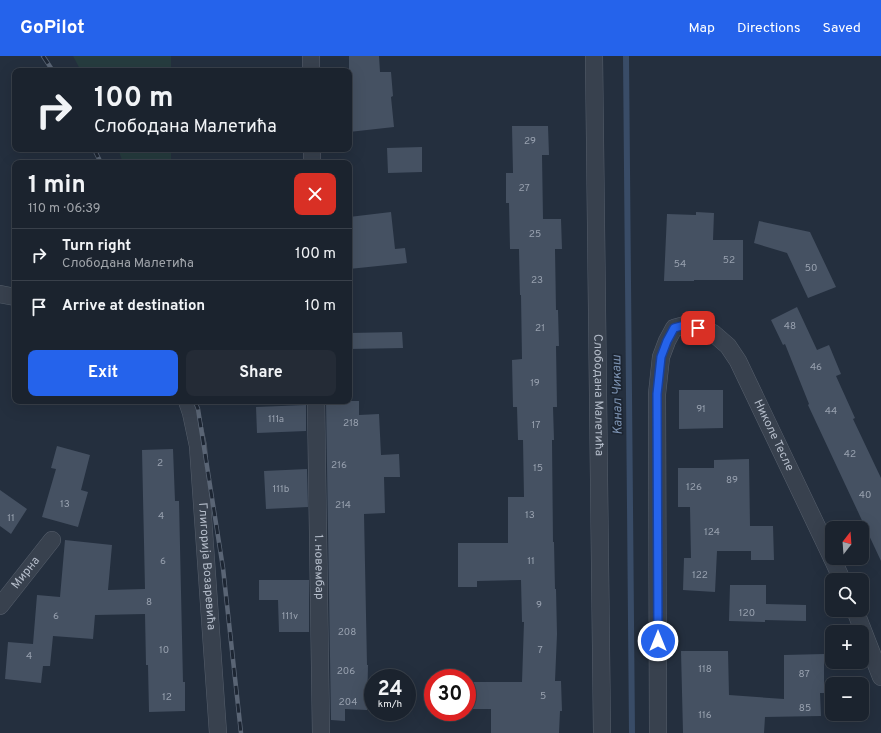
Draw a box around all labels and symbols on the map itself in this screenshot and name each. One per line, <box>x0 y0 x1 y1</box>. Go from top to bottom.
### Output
house number: 29 <box>524 135 536 148</box>
house number: 27 <box>518 182 530 195</box>
house number: 25 <box>529 228 541 241</box>
house number: 52 <box>723 254 735 267</box>
house number: 54 <box>674 258 686 271</box>
house number: 50 <box>805 262 817 275</box>
house number: 23 <box>531 274 543 287</box>
pin <box>681 311 715 345</box>
house number: 48 <box>784 320 796 333</box>
house number: 21 <box>535 322 545 335</box>
street label: Слободана Малетића <box>589 334 607 456</box>
water label: Канал Чикаш <box>609 354 627 435</box>
house number: 46 <box>810 361 822 374</box>
house number: 19 <box>530 377 540 390</box>
street label: Николе Тесле <box>750 397 797 474</box>
house number: 91 <box>696 403 706 416</box>
house number: 44 <box>825 405 837 418</box>
house number: 111a <box>268 413 284 426</box>
house number: 218 <box>343 417 359 430</box>
house number: 17 <box>532 419 540 432</box>
house number: 42 <box>844 448 856 461</box>
house number: 2 <box>157 457 163 470</box>
house number: 216 <box>331 459 347 472</box>
house number: 15 <box>533 462 543 475</box>
house number: 89 <box>726 474 738 487</box>
house number: 126 <box>686 481 702 494</box>
house number: 111b <box>273 483 290 496</box>
house number: 40 <box>859 489 871 502</box>
house number: 13 <box>60 498 70 511</box>
house number: 214 <box>335 499 351 512</box>
street label: Глигорија Возаревића <box>194 502 219 631</box>
house number: 13 <box>525 509 535 522</box>
house number: 4 <box>158 510 164 523</box>
house number: 11 <box>7 512 15 525</box>
north arrow <box>825 521 869 565</box>
house number: 124 <box>704 526 720 539</box>
street label: 1. новембар <box>310 534 327 600</box>
street label: Мирна <box>8 554 44 593</box>
house number: 6 <box>160 555 166 568</box>
house number: 11 <box>527 555 535 568</box>
house number: 122 <box>692 569 708 582</box>
house number: 8 <box>146 596 152 609</box>
house number: 9 <box>536 599 542 612</box>
house number: 120 <box>739 607 755 620</box>
house number: 6 <box>53 610 59 623</box>
house number: 111v <box>282 610 298 623</box>
position arrow <box>637 620 679 662</box>
house number: 208 <box>338 626 356 639</box>
house number: 10 <box>159 644 169 657</box>
house number: 7 <box>537 644 543 657</box>
house number: 4 <box>26 650 32 663</box>
house number: 118 <box>698 663 712 676</box>
house number: 206 <box>337 665 355 678</box>
house number: 87 <box>798 668 810 681</box>
speed limit sign: 30 <box>424 669 476 721</box>
house number: 5 <box>540 690 546 703</box>
house number: 12 <box>162 691 172 704</box>
house number: 204 <box>339 696 357 709</box>
house number: 85 <box>799 702 811 715</box>
house number: 116 <box>698 709 712 722</box>

